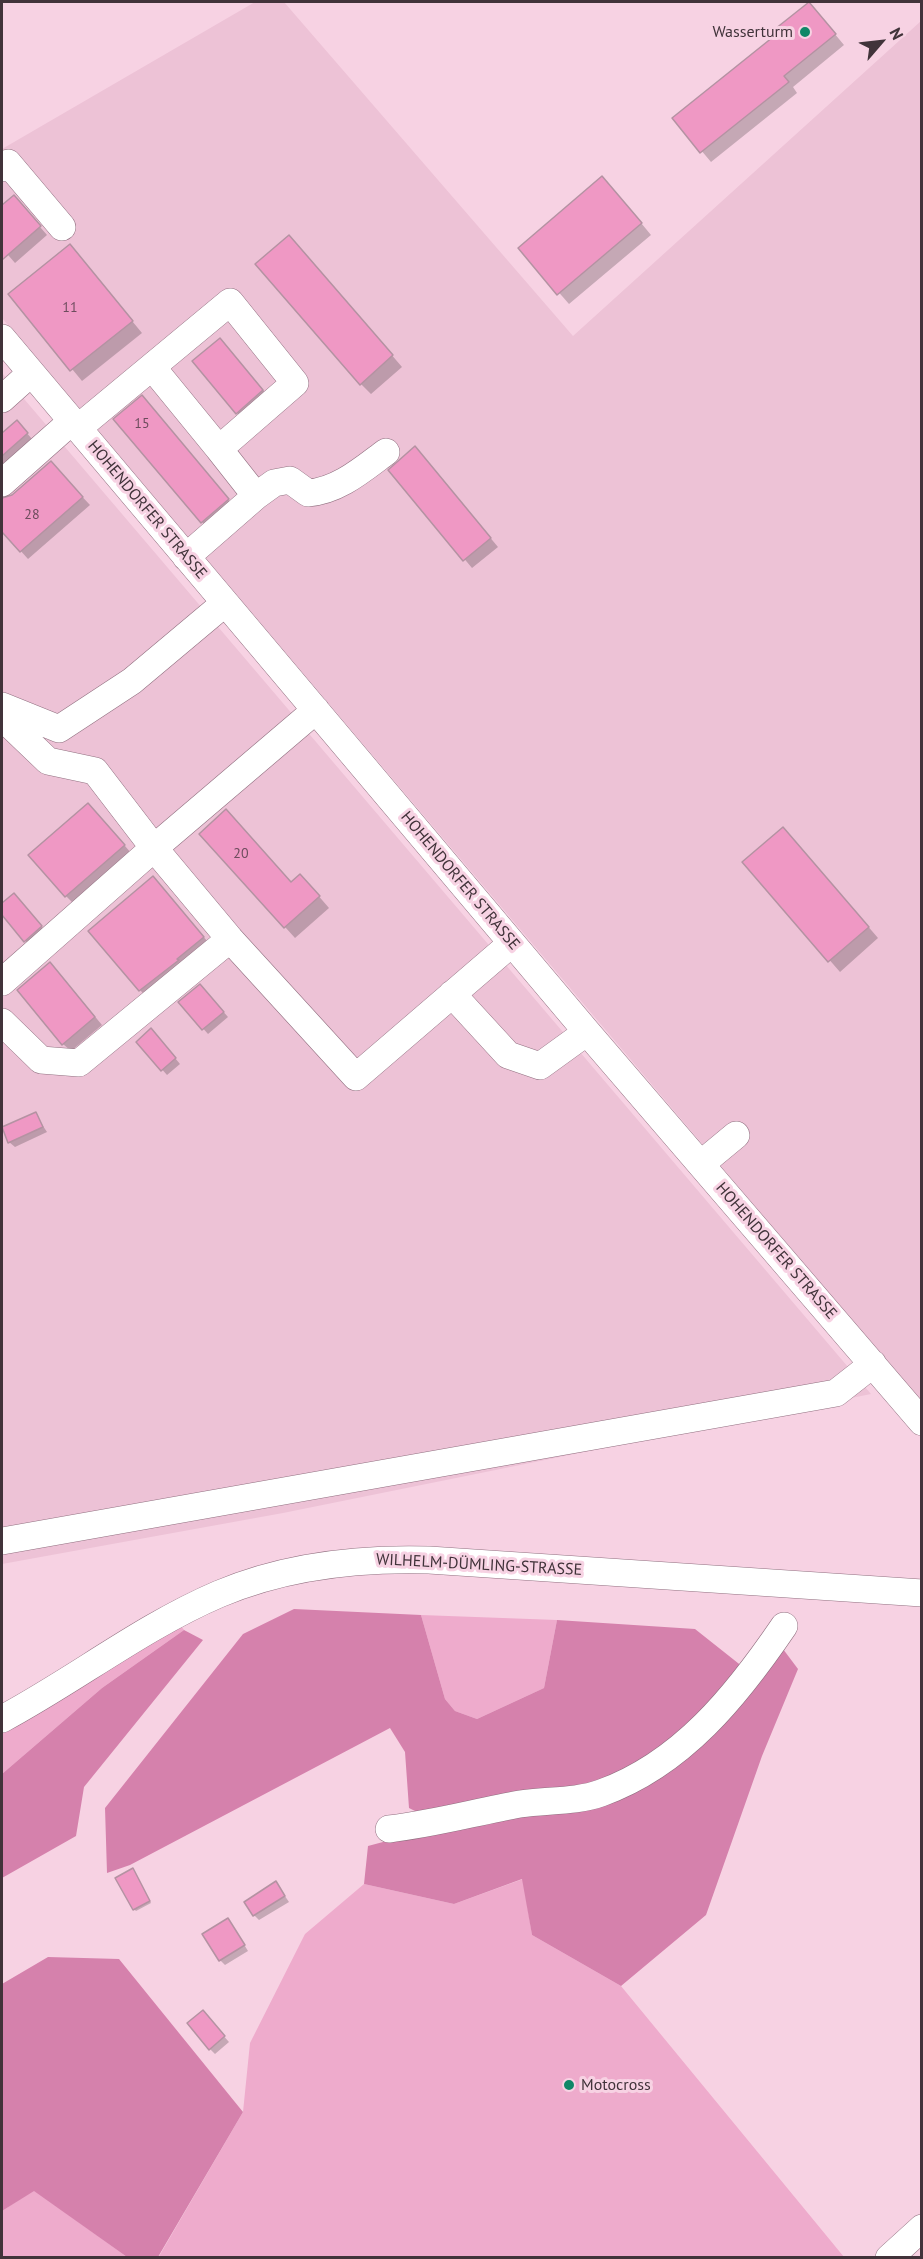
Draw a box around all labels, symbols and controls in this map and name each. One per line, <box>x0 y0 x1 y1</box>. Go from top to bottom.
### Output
north arrow <box>851 12 911 72</box>
place label: Wasserturm <box>712 22 793 42</box>
text: N <box>886 24 908 43</box>
marker: Wasserturm <box>798 25 812 39</box>
house number: 11 <box>62 300 78 316</box>
house number: 15 <box>134 416 150 432</box>
street label: HOHENDORFER STRASSE <box>83 437 211 583</box>
house number: 28 <box>24 507 40 523</box>
street label: HOHENDORFER STRASSE <box>396 808 524 954</box>
house number: 20 <box>233 846 249 862</box>
street label: HOHENDORFER STRASSE <box>711 1179 841 1323</box>
street label: WILHELM-DÜMLING-STRASSE <box>375 1550 583 1580</box>
place label: Motocross <box>581 2075 651 2095</box>
marker: Motocross <box>562 2078 576 2092</box>

